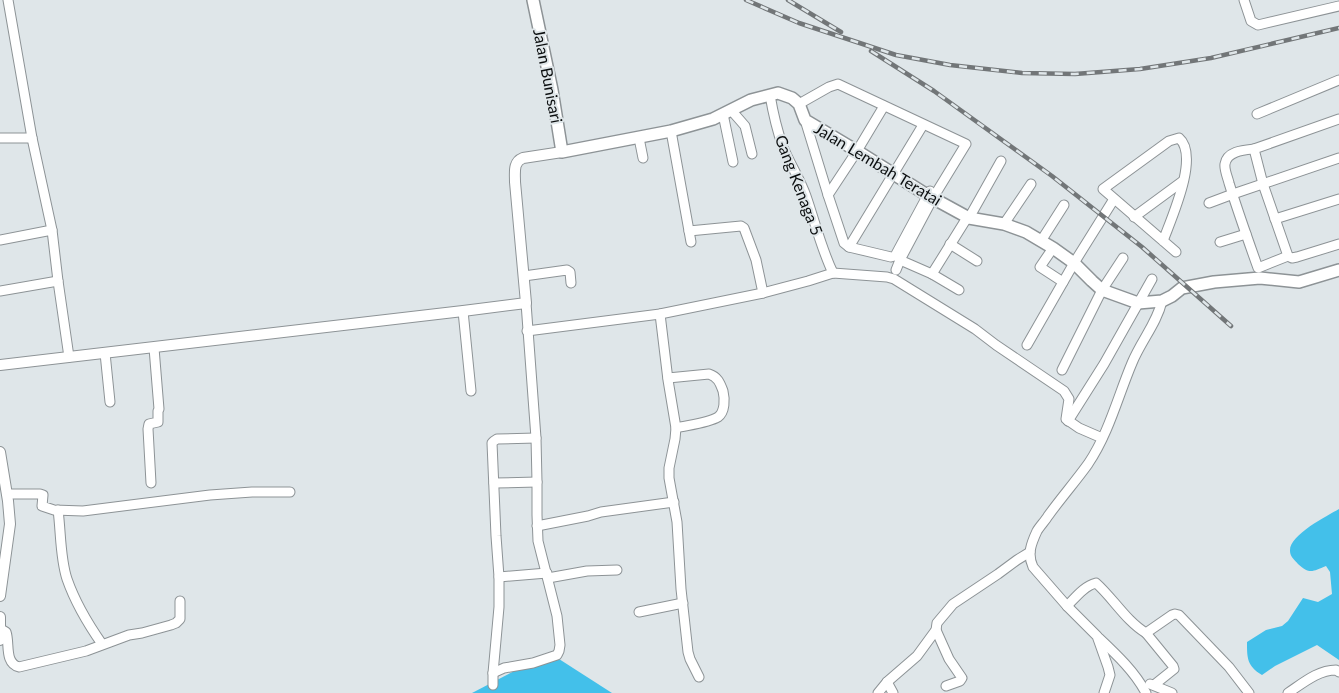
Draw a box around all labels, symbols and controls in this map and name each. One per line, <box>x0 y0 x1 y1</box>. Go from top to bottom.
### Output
street label: Jalan Bunisari <box>530 27 567 125</box>
street label: Jalan Lembah Teratai <box>811 118 945 209</box>
street label: Gang Kenaga 5 <box>772 132 827 238</box>

